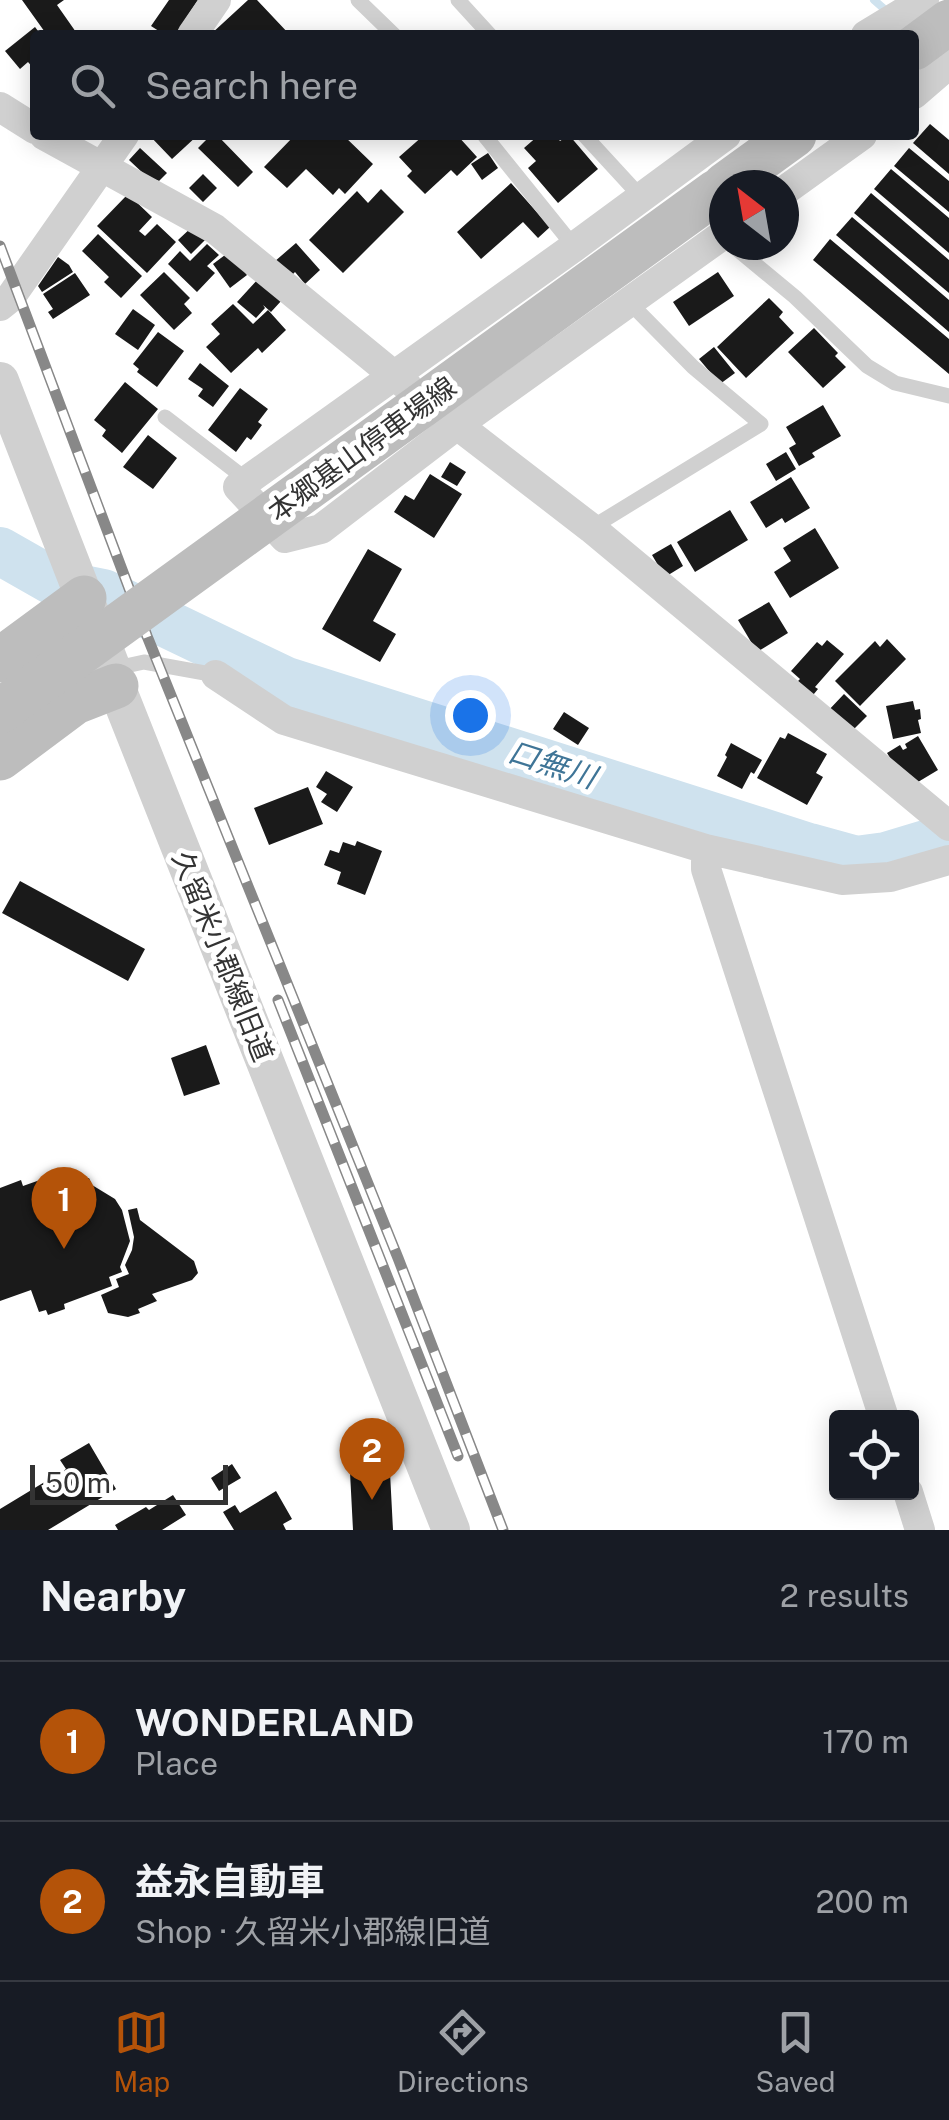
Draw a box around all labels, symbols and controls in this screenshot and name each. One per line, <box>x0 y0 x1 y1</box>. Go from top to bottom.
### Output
search box <box>30 30 919 140</box>
icon: search <box>65 58 120 113</box>
text: Search here <box>145 63 358 108</box>
north arrow <box>709 170 799 260</box>
street label: 本郷基山停車場線 <box>261 369 462 528</box>
your location <box>445 690 496 741</box>
water label: 口無川 <box>504 733 604 796</box>
street label: 久留米小郡線旧道 <box>166 846 281 1066</box>
pin: 1 <box>32 1166 96 1249</box>
map controls <box>829 1410 919 1500</box>
button: locate <box>829 1410 919 1500</box>
pin: 2 <box>340 1418 404 1500</box>
scale bar <box>30 1460 228 1504</box>
text: 50 m <box>45 1466 111 1499</box>
text: Nearby <box>40 1571 186 1620</box>
text: 2 results <box>780 1577 909 1614</box>
text: WONDERLAND <box>135 1700 414 1745</box>
text: 1 <box>66 1723 79 1760</box>
text: 170 m <box>822 1723 909 1760</box>
text: Place <box>135 1745 218 1782</box>
text: 益永自動車 <box>135 1859 325 1904</box>
text: 2 <box>62 1883 83 1920</box>
text: 200 m <box>816 1883 909 1920</box>
text: Shop · 久留米小郡線旧道 <box>135 1913 491 1950</box>
tab: Map <box>113 2005 170 2098</box>
tab: Directions <box>397 2005 529 2098</box>
tab: Saved <box>755 2005 836 2098</box>

